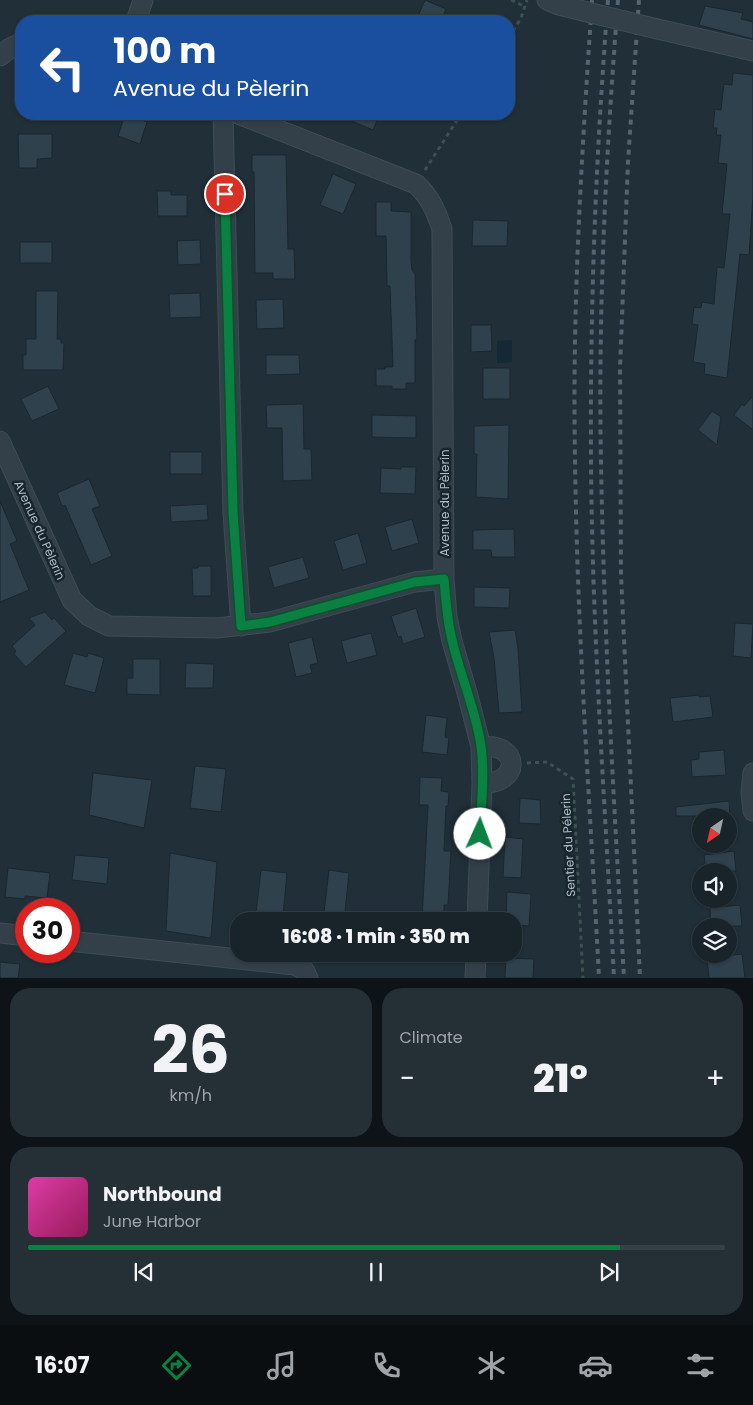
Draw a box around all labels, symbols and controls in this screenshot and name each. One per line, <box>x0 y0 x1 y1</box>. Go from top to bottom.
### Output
text: 100 m <box>113 26 216 75</box>
icon: left <box>30 35 95 100</box>
text: Avenue du Pèlerin <box>113 73 309 104</box>
pin <box>204 173 246 215</box>
icon: arrive <box>211 180 239 208</box>
street label: Avenue du Pèlerin <box>436 449 453 557</box>
street label: Avenue du Pèlerin <box>10 478 70 582</box>
street label: Sentier du Pélerin <box>557 793 579 897</box>
position arrow <box>453 807 505 859</box>
north arrow <box>692 808 738 852</box>
map controls <box>692 808 737 963</box>
button: sound <box>692 863 737 908</box>
speed limit sign: 30 <box>15 898 80 963</box>
button: layers <box>692 918 737 963</box>
text: 16:08 · 1 min · 350 m <box>282 923 470 950</box>
text: 26 <box>151 1005 230 1096</box>
text: Climate <box>400 1026 463 1049</box>
text: 21° <box>533 1052 588 1105</box>
text: − <box>400 1059 415 1098</box>
text: + <box>706 1059 725 1098</box>
text: km/h <box>169 1084 212 1107</box>
text: Northbound <box>103 1181 222 1208</box>
text: June Harbor <box>103 1210 201 1233</box>
icon: previous <box>130 1258 158 1286</box>
icon: pause <box>362 1258 390 1286</box>
icon: next <box>595 1258 623 1286</box>
icon: directions <box>159 1348 194 1383</box>
icon: music <box>264 1348 299 1383</box>
icon: phone <box>369 1348 404 1383</box>
icon: climate <box>474 1348 509 1383</box>
icon: car <box>578 1348 613 1383</box>
icon: filters <box>683 1348 718 1383</box>
text: 16:07 <box>35 1350 90 1381</box>

